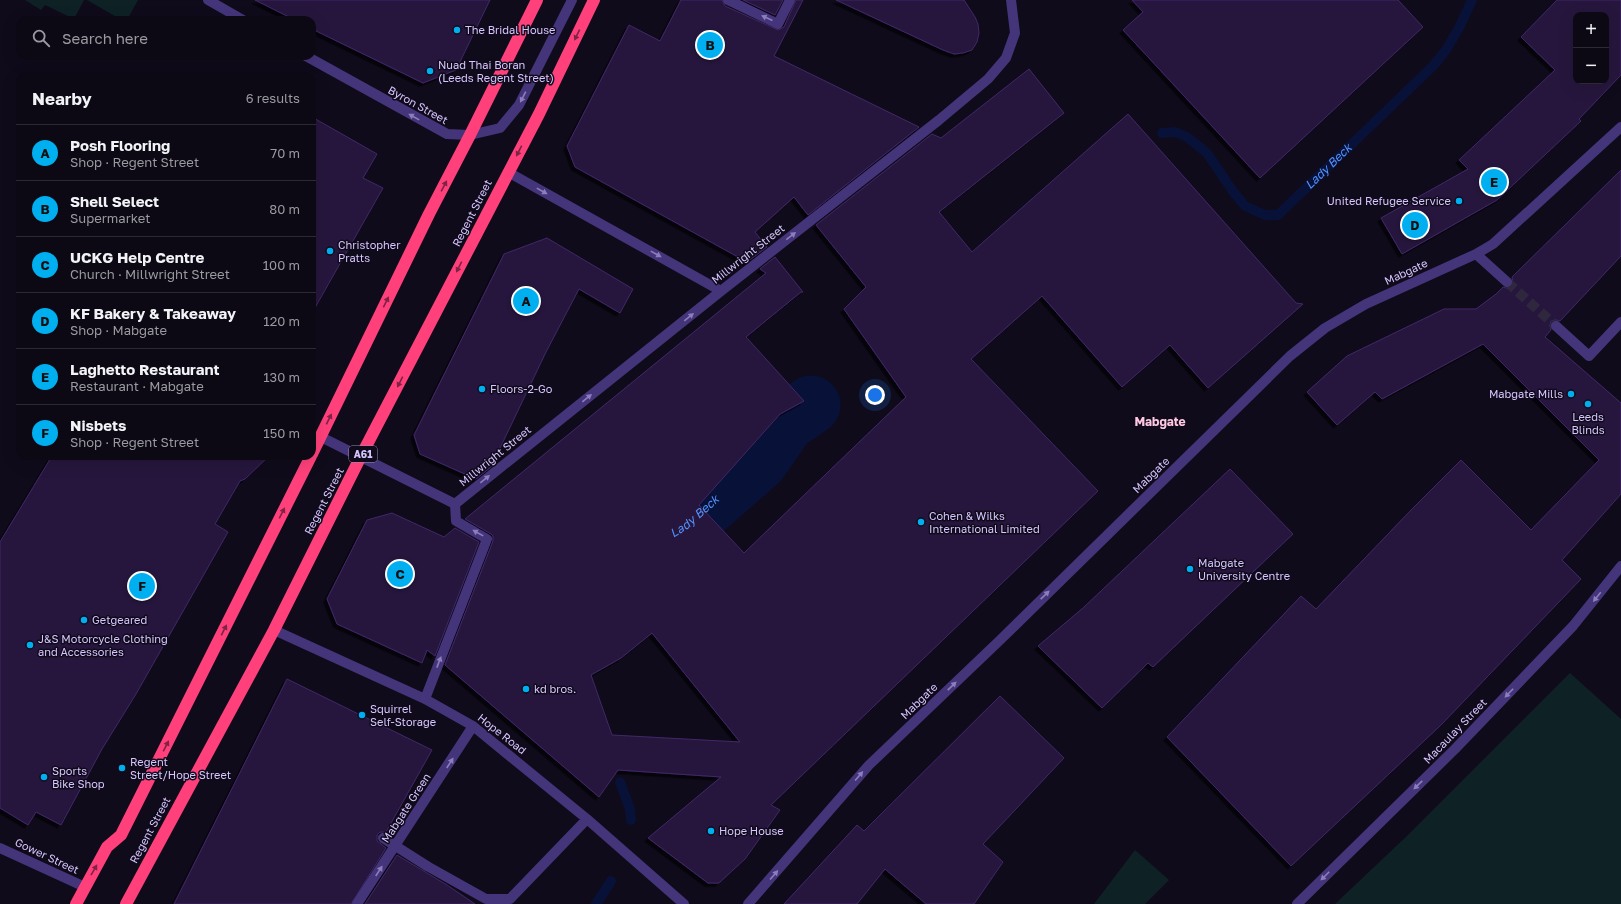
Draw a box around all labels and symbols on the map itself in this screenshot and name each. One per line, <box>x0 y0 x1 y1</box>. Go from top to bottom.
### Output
one-way arrow <box>761 15 772 21</box>
place label: The Bridal House <box>465 23 555 36</box>
marker: The Bridal House <box>452 25 462 35</box>
one-way arrow <box>574 29 580 41</box>
pin: B <box>697 30 723 60</box>
place label: Nuad Thai Boran (Leeds Regent Street) <box>438 58 554 84</box>
marker: Nuad Thai Boran (Leeds Regent Street) <box>425 66 435 76</box>
street label: Byron Street <box>386 83 450 126</box>
one-way arrow <box>520 91 526 103</box>
one-way arrow <box>408 113 420 120</box>
water label: Lady Beck <box>1302 139 1356 192</box>
one-way arrow <box>515 146 522 157</box>
pin: E <box>1481 167 1507 197</box>
street label: Regent Street <box>449 177 494 248</box>
one-way arrow <box>440 180 447 192</box>
one-way arrow <box>536 187 548 194</box>
place label: United Refugee Service <box>1327 194 1451 207</box>
marker: United Refugee Service <box>1454 196 1464 206</box>
pin: D <box>1402 210 1428 240</box>
street label: Millwright Street <box>709 221 787 286</box>
one-way arrow <box>785 232 796 241</box>
place label: Christopher Pratts <box>338 238 401 264</box>
marker: Christopher Pratts <box>325 246 335 256</box>
one-way arrow <box>650 251 662 258</box>
street label: Mabgate <box>1382 256 1429 287</box>
one-way arrow <box>456 261 463 273</box>
pin: A <box>513 286 539 316</box>
one-way arrow <box>383 297 389 308</box>
one-way arrow <box>683 312 694 321</box>
one-way arrow <box>396 377 403 388</box>
place label: Floors-2-Go <box>490 382 553 395</box>
marker: Floors-2-Go <box>477 384 487 394</box>
your location <box>865 385 885 405</box>
place label: Mabgate Mills <box>1489 387 1563 400</box>
marker: Mabgate Mills <box>1566 389 1576 399</box>
one-way arrow <box>581 394 592 402</box>
marker: Leeds Blinds <box>1583 399 1593 409</box>
place label: Leeds Blinds <box>1571 410 1605 436</box>
one-way arrow <box>326 413 332 425</box>
district label: Mabgate <box>1134 414 1186 429</box>
street label: Millwright Street <box>456 423 533 489</box>
road number: A61 <box>349 446 377 462</box>
street label: Mabgate <box>1130 454 1172 495</box>
street label: Regent Street <box>301 465 346 536</box>
one-way arrow <box>480 475 491 484</box>
water label: Lady Beck <box>667 491 723 541</box>
one-way arrow <box>279 508 286 519</box>
place label: Cohen & Wilks International Limited <box>929 509 1040 535</box>
marker: Cohen & Wilks International Limited <box>916 517 926 527</box>
one-way arrow <box>472 530 484 537</box>
place label: Mabgate University Centre <box>1198 556 1290 582</box>
pin: C <box>387 559 413 589</box>
marker: Mabgate University Centre <box>1185 564 1195 574</box>
pin: F <box>129 571 155 601</box>
one-way arrow <box>1040 590 1050 600</box>
one-way arrow <box>1592 591 1601 602</box>
place label: Getgeared <box>92 613 147 626</box>
marker: Getgeared <box>79 615 89 625</box>
one-way arrow <box>221 624 227 635</box>
place label: J&S Motorcycle Clothing and Accessories <box>38 632 168 658</box>
marker: J&S Motorcycle Clothing and Accessories <box>25 640 35 650</box>
one-way arrow <box>436 657 442 668</box>
street label: Mabgate <box>898 680 940 721</box>
one-way arrow <box>947 681 957 690</box>
place label: kd bros. <box>534 682 576 695</box>
marker: kd bros. <box>521 684 531 694</box>
one-way arrow <box>1504 688 1514 698</box>
street label: Macaulay Street <box>1420 695 1489 766</box>
place label: Squirrel Self-Storage <box>370 702 436 728</box>
marker: Squirrel Self-Storage <box>357 710 367 720</box>
street label: Hope Road <box>476 711 529 757</box>
one-way arrow <box>163 740 169 752</box>
place label: Regent Street/Hope Street <box>130 755 231 781</box>
one-way arrow <box>446 757 454 768</box>
marker: Regent Street/Hope Street <box>117 763 127 773</box>
place label: Sports Bike Shop <box>52 764 105 790</box>
street label: Mabgate Green <box>378 771 433 845</box>
one-way arrow <box>855 771 864 782</box>
marker: Sports Bike Shop <box>39 772 49 782</box>
one-way arrow <box>1413 780 1423 790</box>
street label: Regent Street <box>127 794 172 865</box>
place label: Hope House <box>719 824 784 837</box>
marker: Hope House <box>706 826 716 836</box>
street label: Gower Street <box>13 835 81 876</box>
one-way arrow <box>91 864 98 876</box>
one-way arrow <box>375 866 383 877</box>
one-way arrow <box>769 869 778 880</box>
one-way arrow <box>1320 871 1330 881</box>

